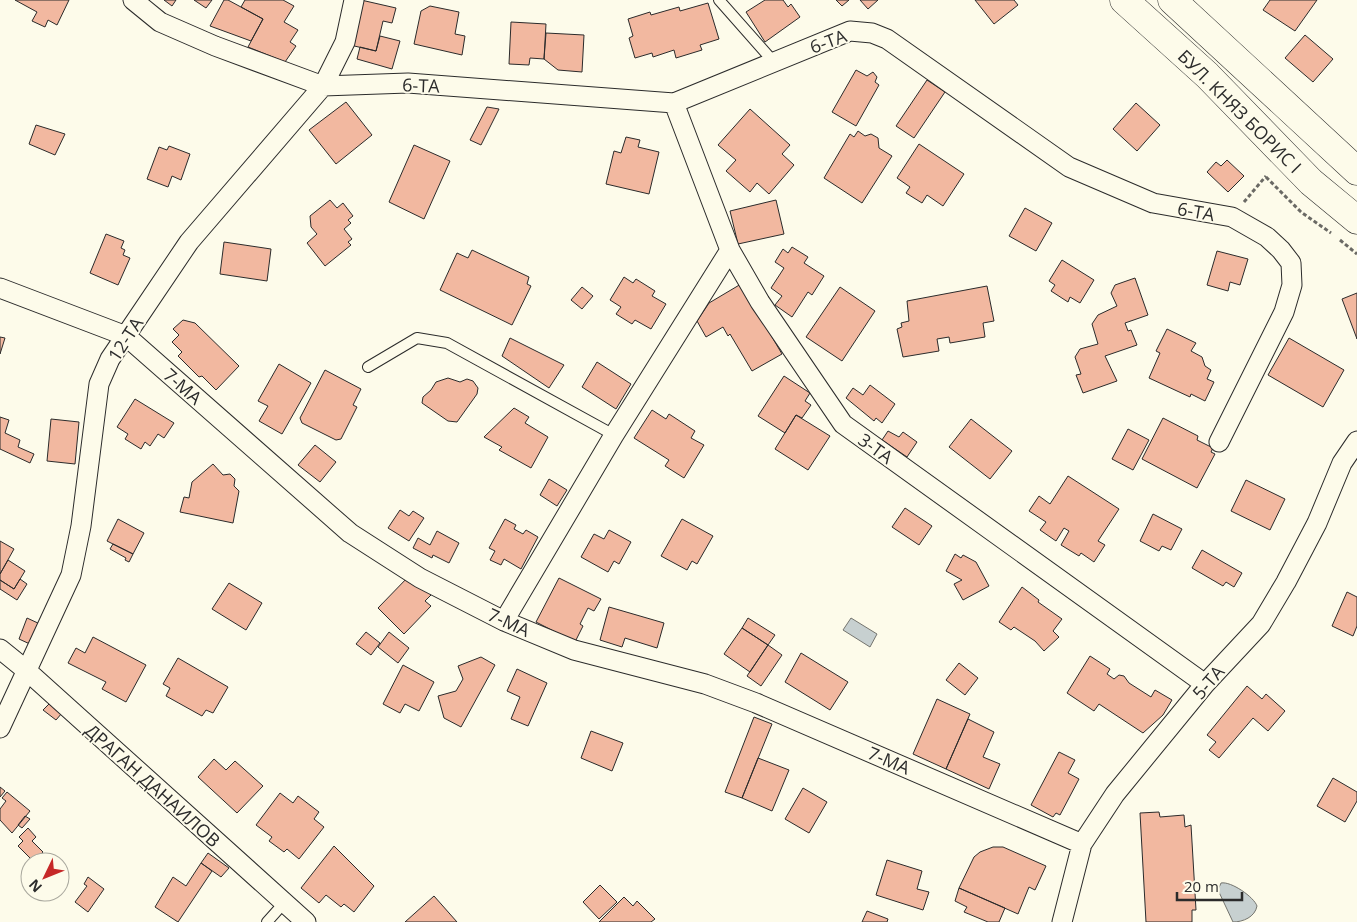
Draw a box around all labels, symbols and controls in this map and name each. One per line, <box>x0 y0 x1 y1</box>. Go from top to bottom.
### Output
street label: 6-ТА <box>806 23 850 59</box>
street label: БУЛ. КНЯЗ БОРИС I <box>1173 44 1307 178</box>
street label: 6-ТА <box>402 72 441 98</box>
street label: 6-ТА <box>1176 196 1217 226</box>
street label: 12-ТА <box>102 312 148 366</box>
street label: 7-МА <box>159 363 208 410</box>
street label: 3-ТА <box>854 427 899 469</box>
street label: 7-МА <box>484 602 534 642</box>
street label: 5-ТА <box>1187 660 1230 704</box>
street label: ДРАГАН ДАНАИЛОВ <box>80 718 226 852</box>
street label: 7-МА <box>864 740 914 780</box>
north arrow <box>20 852 70 902</box>
scale bar <box>1177 870 1242 902</box>
text: N <box>24 876 46 897</box>
text: 20 m <box>1184 876 1219 896</box>

